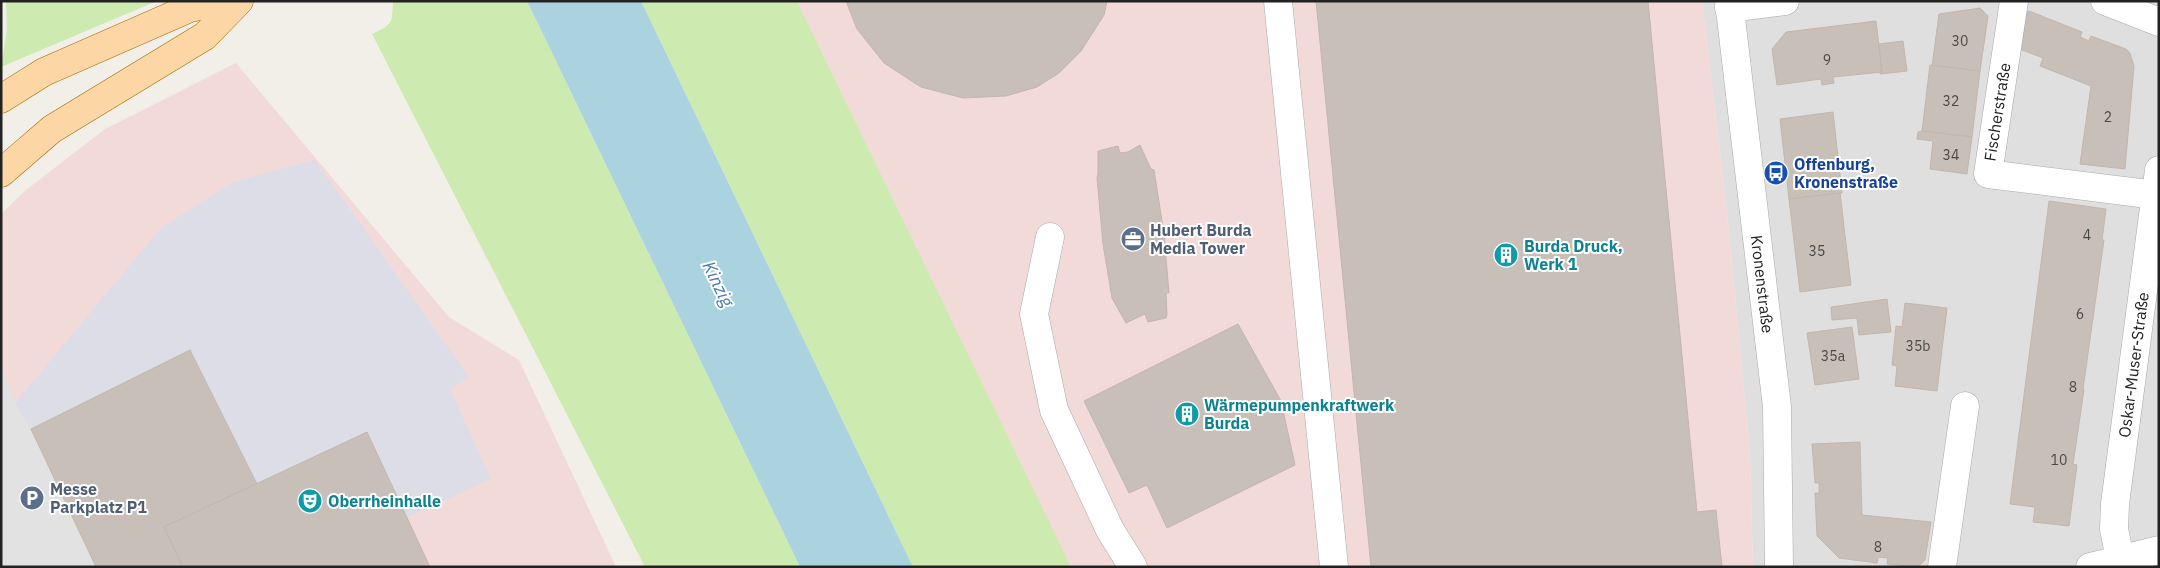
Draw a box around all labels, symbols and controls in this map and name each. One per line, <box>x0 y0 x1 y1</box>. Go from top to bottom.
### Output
house number: 30 <box>1952 32 1968 50</box>
house number: 9 <box>1823 51 1831 69</box>
street label: Fischerstraße <box>1979 61 2015 163</box>
house number: 32 <box>1943 92 1959 110</box>
house number: 2 <box>2104 108 2112 126</box>
house number: 34 <box>1943 146 1959 164</box>
place label: Offenburg, Kronenstraße <box>1794 154 1898 192</box>
bus stop icon: Offenburg, Kronenstraße <box>1763 160 1789 186</box>
place label: Hubert Burda Media Tower <box>1150 220 1252 258</box>
office icon: Hubert Burda Media Tower <box>1120 226 1146 252</box>
house number: 4 <box>2083 226 2091 244</box>
street label: Kronenstraße <box>1747 234 1778 334</box>
place label: Burda Druck, Werk 1 <box>1524 236 1623 274</box>
building icon: Burda Druck, Werk 1 <box>1493 242 1519 268</box>
house number: 35 <box>1809 242 1825 260</box>
water label: Kinzig <box>698 257 740 311</box>
street label: Oskar-Muser-Straße <box>2114 291 2153 439</box>
house number: 6 <box>2076 305 2084 323</box>
house number: 35b <box>1906 337 1930 355</box>
house number: 35a <box>1821 347 1846 365</box>
house number: 8 <box>2069 378 2077 396</box>
place label: Wärmepumpenkraftwerk Burda <box>1204 395 1395 433</box>
building icon: Wärmepumpenkraftwerk Burda <box>1174 401 1200 427</box>
house number: 10 <box>2051 451 2067 469</box>
place label: Messe Parkplatz P1 <box>50 479 147 517</box>
parking icon: Messe Parkplatz P1 <box>19 485 45 511</box>
theatre icon: Oberrheinhalle <box>297 488 323 514</box>
place label: Oberrheinhalle <box>328 491 441 511</box>
house number: 8 <box>1874 538 1882 556</box>

